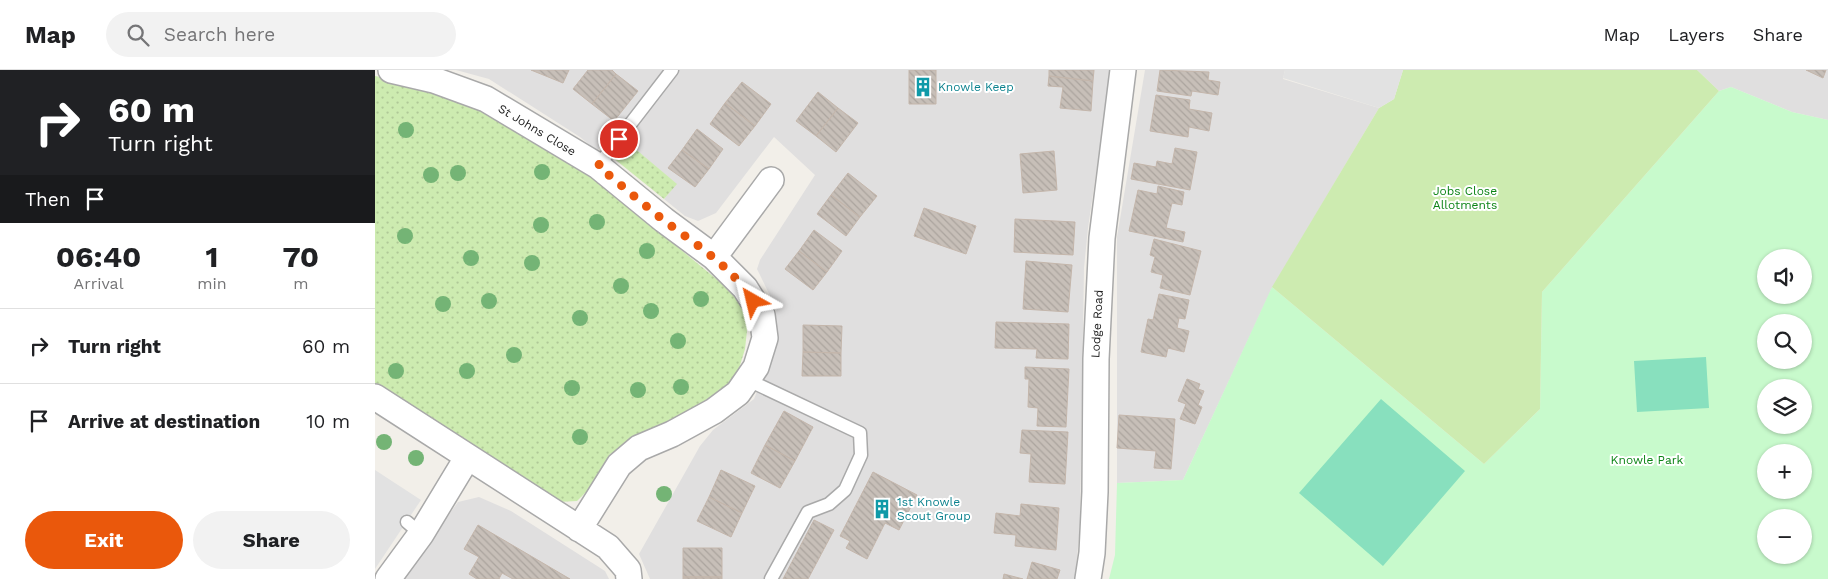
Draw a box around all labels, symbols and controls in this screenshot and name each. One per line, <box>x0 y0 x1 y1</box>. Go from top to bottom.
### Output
search box <box>106 12 456 57</box>
text: Map <box>25 21 76 49</box>
icon: search <box>124 21 152 49</box>
text: Search here <box>164 23 275 46</box>
text: Map <box>1603 24 1640 45</box>
text: Layers <box>1668 24 1725 45</box>
text: Share <box>1753 24 1803 45</box>
building icon: Knowle Keep <box>912 76 934 98</box>
place label: Knowle Keep <box>938 80 1014 94</box>
text: 60 m <box>108 89 195 131</box>
icon: right <box>25 90 90 155</box>
street label: St Johns Close <box>496 101 578 159</box>
pin <box>598 118 640 160</box>
icon: arrive <box>605 125 633 153</box>
text: Turn right <box>108 131 213 156</box>
park label: Jobs Close Allotments <box>1433 184 1497 212</box>
icon: arrive <box>81 185 109 213</box>
text: Then <box>25 188 71 211</box>
text: 06:40 <box>56 239 141 274</box>
text: 1 <box>205 239 218 274</box>
text: 70 <box>282 239 319 274</box>
map controls <box>1757 249 1812 564</box>
button: sound <box>1757 249 1812 304</box>
text: Arrival <box>74 274 124 293</box>
text: min <box>197 274 227 293</box>
text: m <box>293 274 308 293</box>
position arrow <box>726 274 778 326</box>
street label: Lodge Road <box>1088 289 1106 359</box>
button: search <box>1757 314 1812 369</box>
icon: right <box>25 332 53 360</box>
text: Turn right <box>68 335 161 358</box>
text: 60 m <box>302 335 350 358</box>
button: layers <box>1757 379 1812 434</box>
icon: arrive <box>25 407 53 435</box>
text: Arrive at destination <box>68 410 260 433</box>
text: 10 m <box>306 410 350 433</box>
button: + <box>1757 444 1812 499</box>
park label: Knowle Park <box>1611 453 1684 467</box>
place label: 1st Knowle Scout Group <box>897 495 971 523</box>
building icon: 1st Knowle Scout Group <box>871 498 893 520</box>
button: − <box>1757 509 1812 564</box>
button: Exit <box>25 511 183 569</box>
button: Share <box>193 511 350 569</box>

